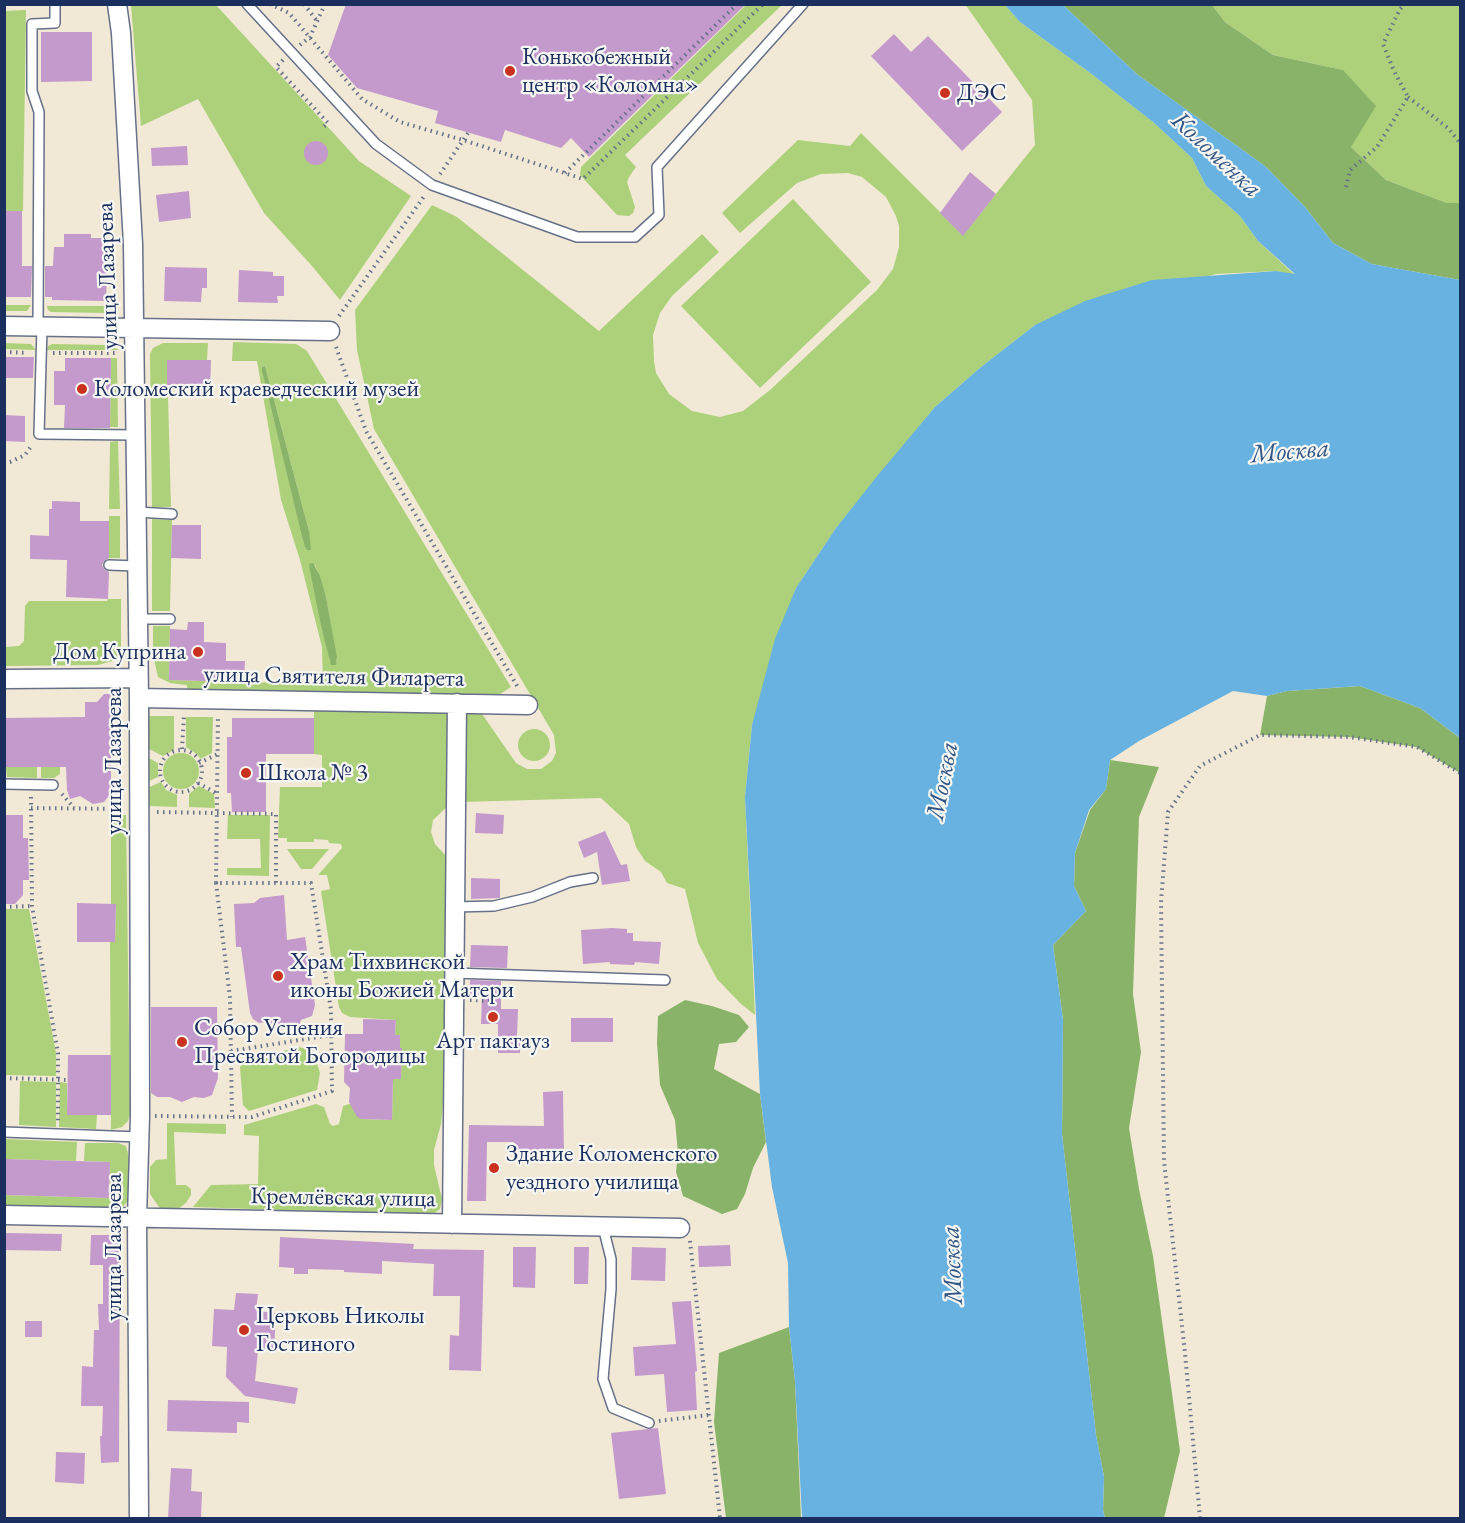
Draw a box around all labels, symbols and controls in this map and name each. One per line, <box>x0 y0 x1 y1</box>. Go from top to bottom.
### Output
place label: Конькобежный центр «Коломна» <box>522 43 699 99</box>
marker: Конькобежный центр «Коломна» <box>503 64 517 78</box>
place label: ДЭС <box>957 79 1007 107</box>
marker: ДЭС <box>938 86 952 100</box>
water label: Коломенка <box>1164 105 1268 205</box>
street label: улица Лазарева <box>91 202 125 350</box>
place label: Коломеский краеведческий музей <box>94 375 419 403</box>
marker: Коломеский краеведческий музей <box>75 382 89 396</box>
water label: Москва <box>1249 433 1331 471</box>
place label: Дом Куприна <box>53 638 186 666</box>
marker: Дом Куприна <box>191 645 205 659</box>
street label: улица Святителя Филарета <box>203 660 465 694</box>
street label: улица Лазарева <box>100 687 128 835</box>
water label: Москва <box>920 739 966 823</box>
place label: Школа № 3 <box>258 759 368 787</box>
marker: Школа № 3 <box>239 766 253 780</box>
place label: Храм Тихвинской иконы Божией Матери <box>290 948 514 1004</box>
marker: Храм Тихвинской иконы Божией Матери <box>271 969 285 983</box>
marker: Арт пакгауз <box>486 1010 500 1024</box>
place label: Собор Успения Пресвятой Богородицы <box>194 1014 426 1070</box>
place label: Арт пакгауз <box>436 1027 550 1055</box>
marker: Собор Успения Пресвятой Богородицы <box>175 1035 189 1049</box>
place label: Здание Коломенского уездного училища <box>506 1140 717 1196</box>
marker: Здание Коломенского уездного училища <box>487 1161 501 1175</box>
street label: улица Лазарева <box>100 1173 128 1321</box>
street label: Кремлёвская улица <box>250 1182 436 1214</box>
water label: Москва <box>935 1225 971 1305</box>
place label: Церковь Николы Гостиного <box>256 1302 425 1358</box>
marker: Церковь Николы Гостиного <box>237 1323 251 1337</box>

